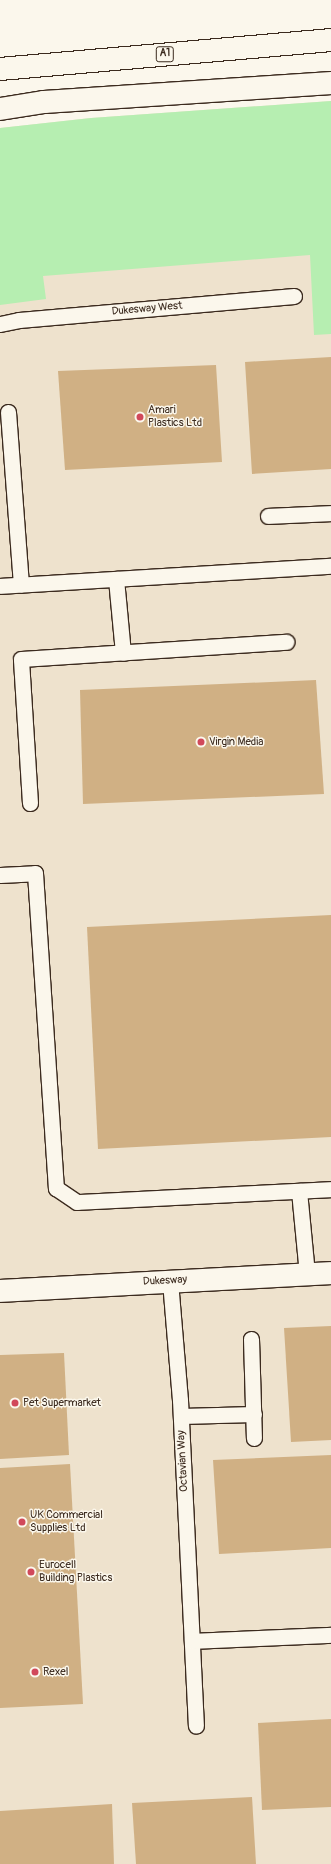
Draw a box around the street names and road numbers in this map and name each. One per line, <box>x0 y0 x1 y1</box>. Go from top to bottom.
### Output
road number: A1 <box>155 46 175 62</box>
street label: Dukesway West <box>111 299 183 319</box>
street label: Dukesway <box>142 1273 188 1289</box>
street label: Octavian Way <box>175 1430 191 1492</box>

